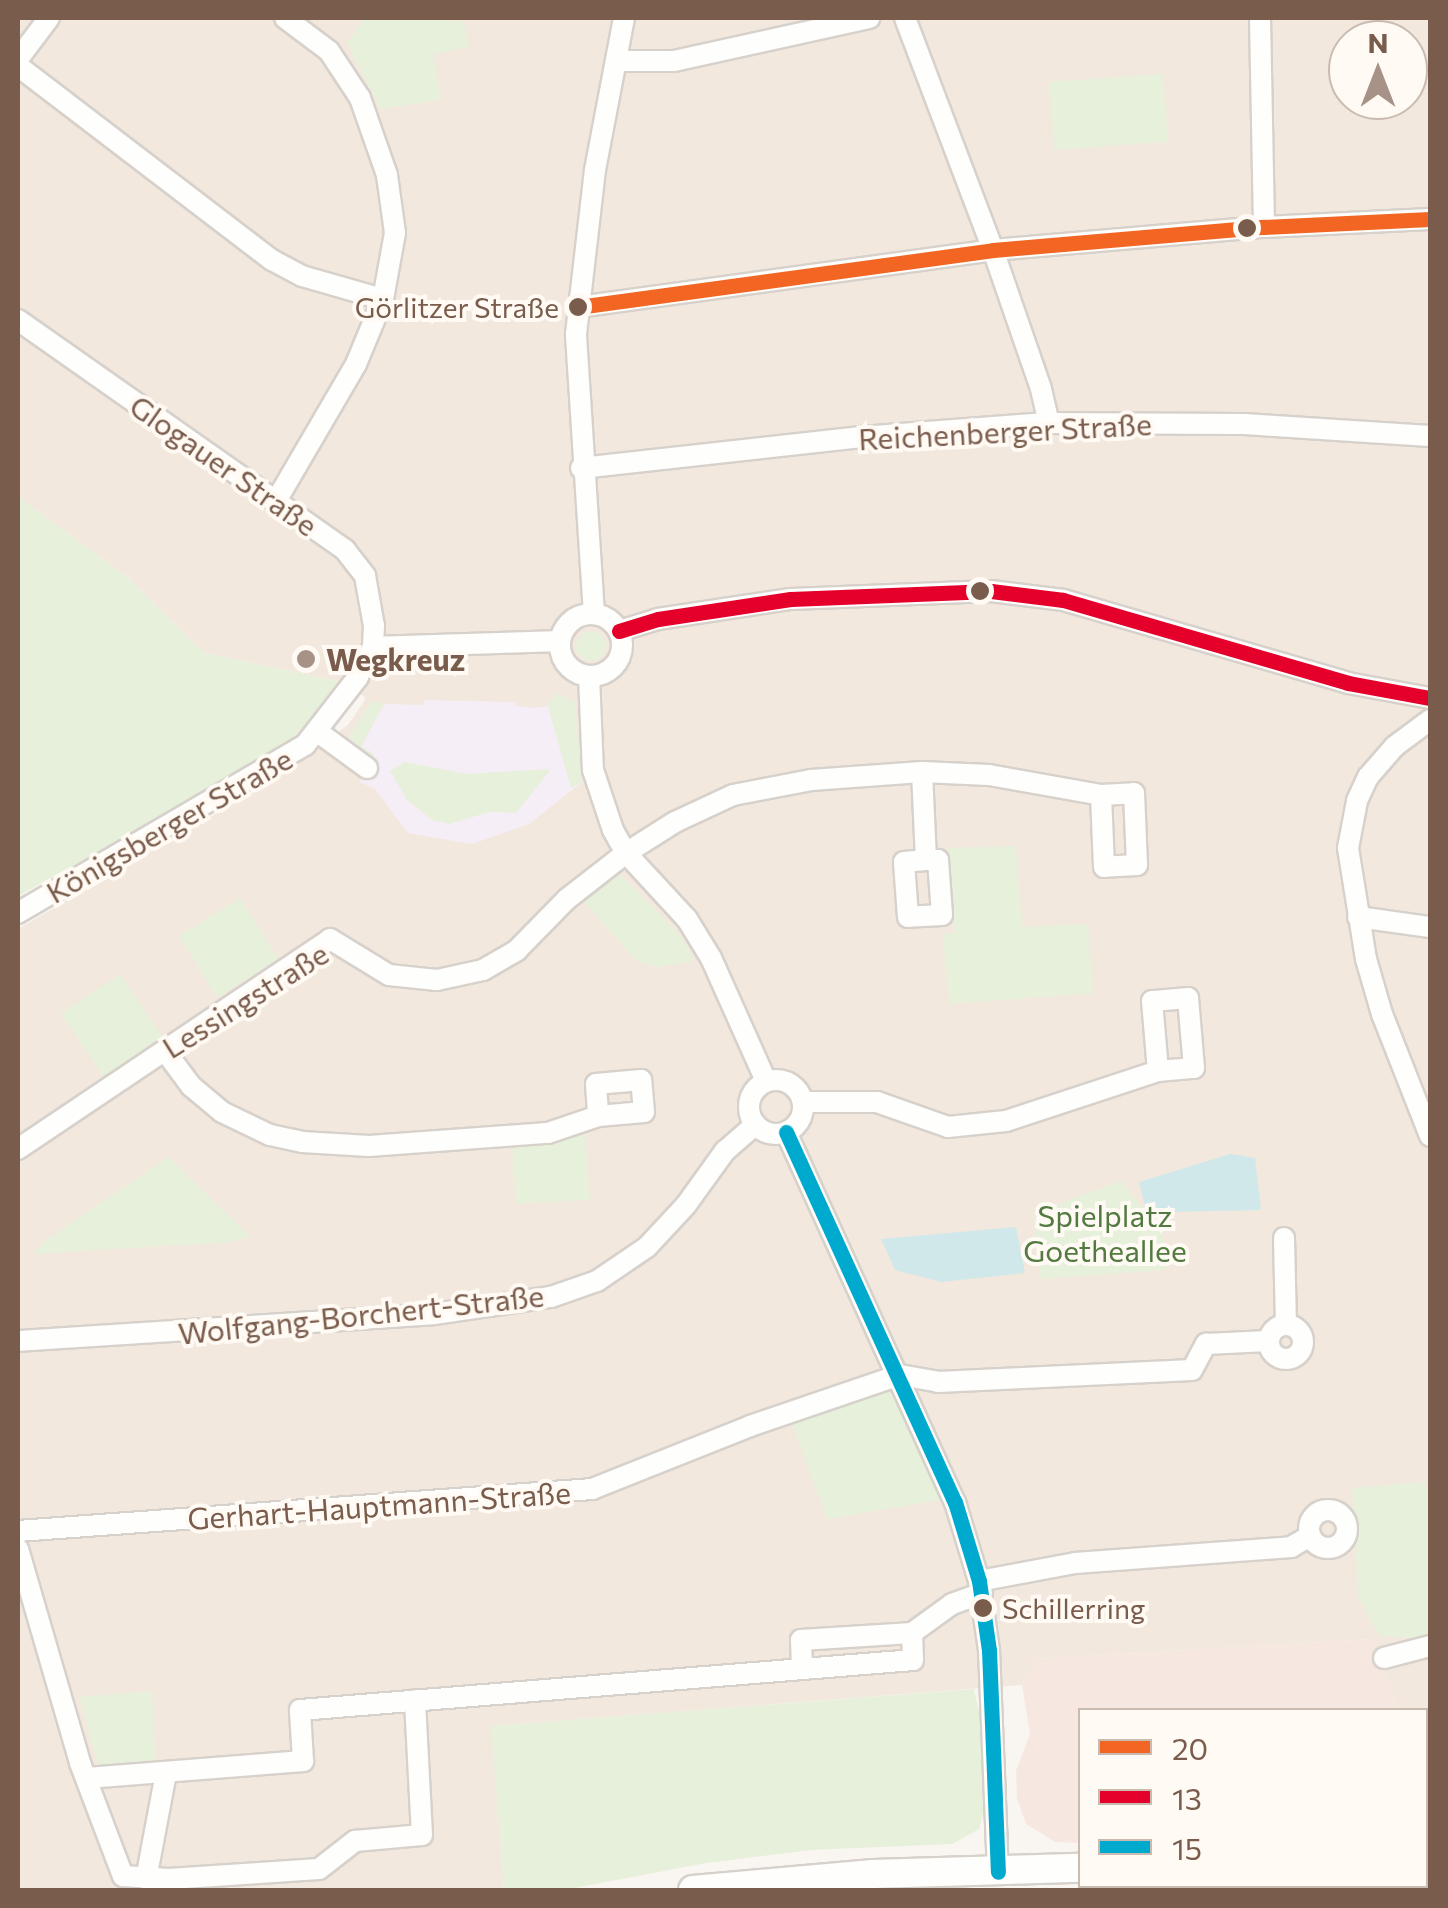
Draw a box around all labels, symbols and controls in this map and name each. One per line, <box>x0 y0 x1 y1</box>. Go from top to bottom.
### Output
north arrow <box>1328 20 1428 120</box>
text: N <box>1368 25 1389 59</box>
unlabelled marker <box>1237 218 1257 238</box>
place label: Görlitzer Straße <box>355 290 559 324</box>
marker: Görlitzer Straße <box>568 297 588 317</box>
street label: Glogauer Straße <box>123 387 325 543</box>
street label: Reichenberger Straße <box>857 405 1153 457</box>
unlabelled marker <box>970 581 990 601</box>
place label: Wegkreuz <box>326 641 465 677</box>
marker: Wegkreuz <box>295 648 317 670</box>
street label: Königsberger Straße <box>40 740 298 910</box>
street label: Lessingstraße <box>155 935 335 1065</box>
park label: Spielplatz Goetheallee <box>1023 1197 1187 1268</box>
street label: Wolfgang-Borchert-Straße <box>176 1277 546 1351</box>
street label: Gerhart-Hauptmann-Straße <box>186 1474 572 1536</box>
place label: Schillerring <box>1002 1591 1145 1625</box>
marker: Schillerring <box>973 1598 993 1618</box>
legend <box>1078 1708 1428 1888</box>
text: 20 <box>1172 1729 1208 1766</box>
text: 13 <box>1172 1779 1202 1816</box>
text: 15 <box>1172 1829 1202 1866</box>

